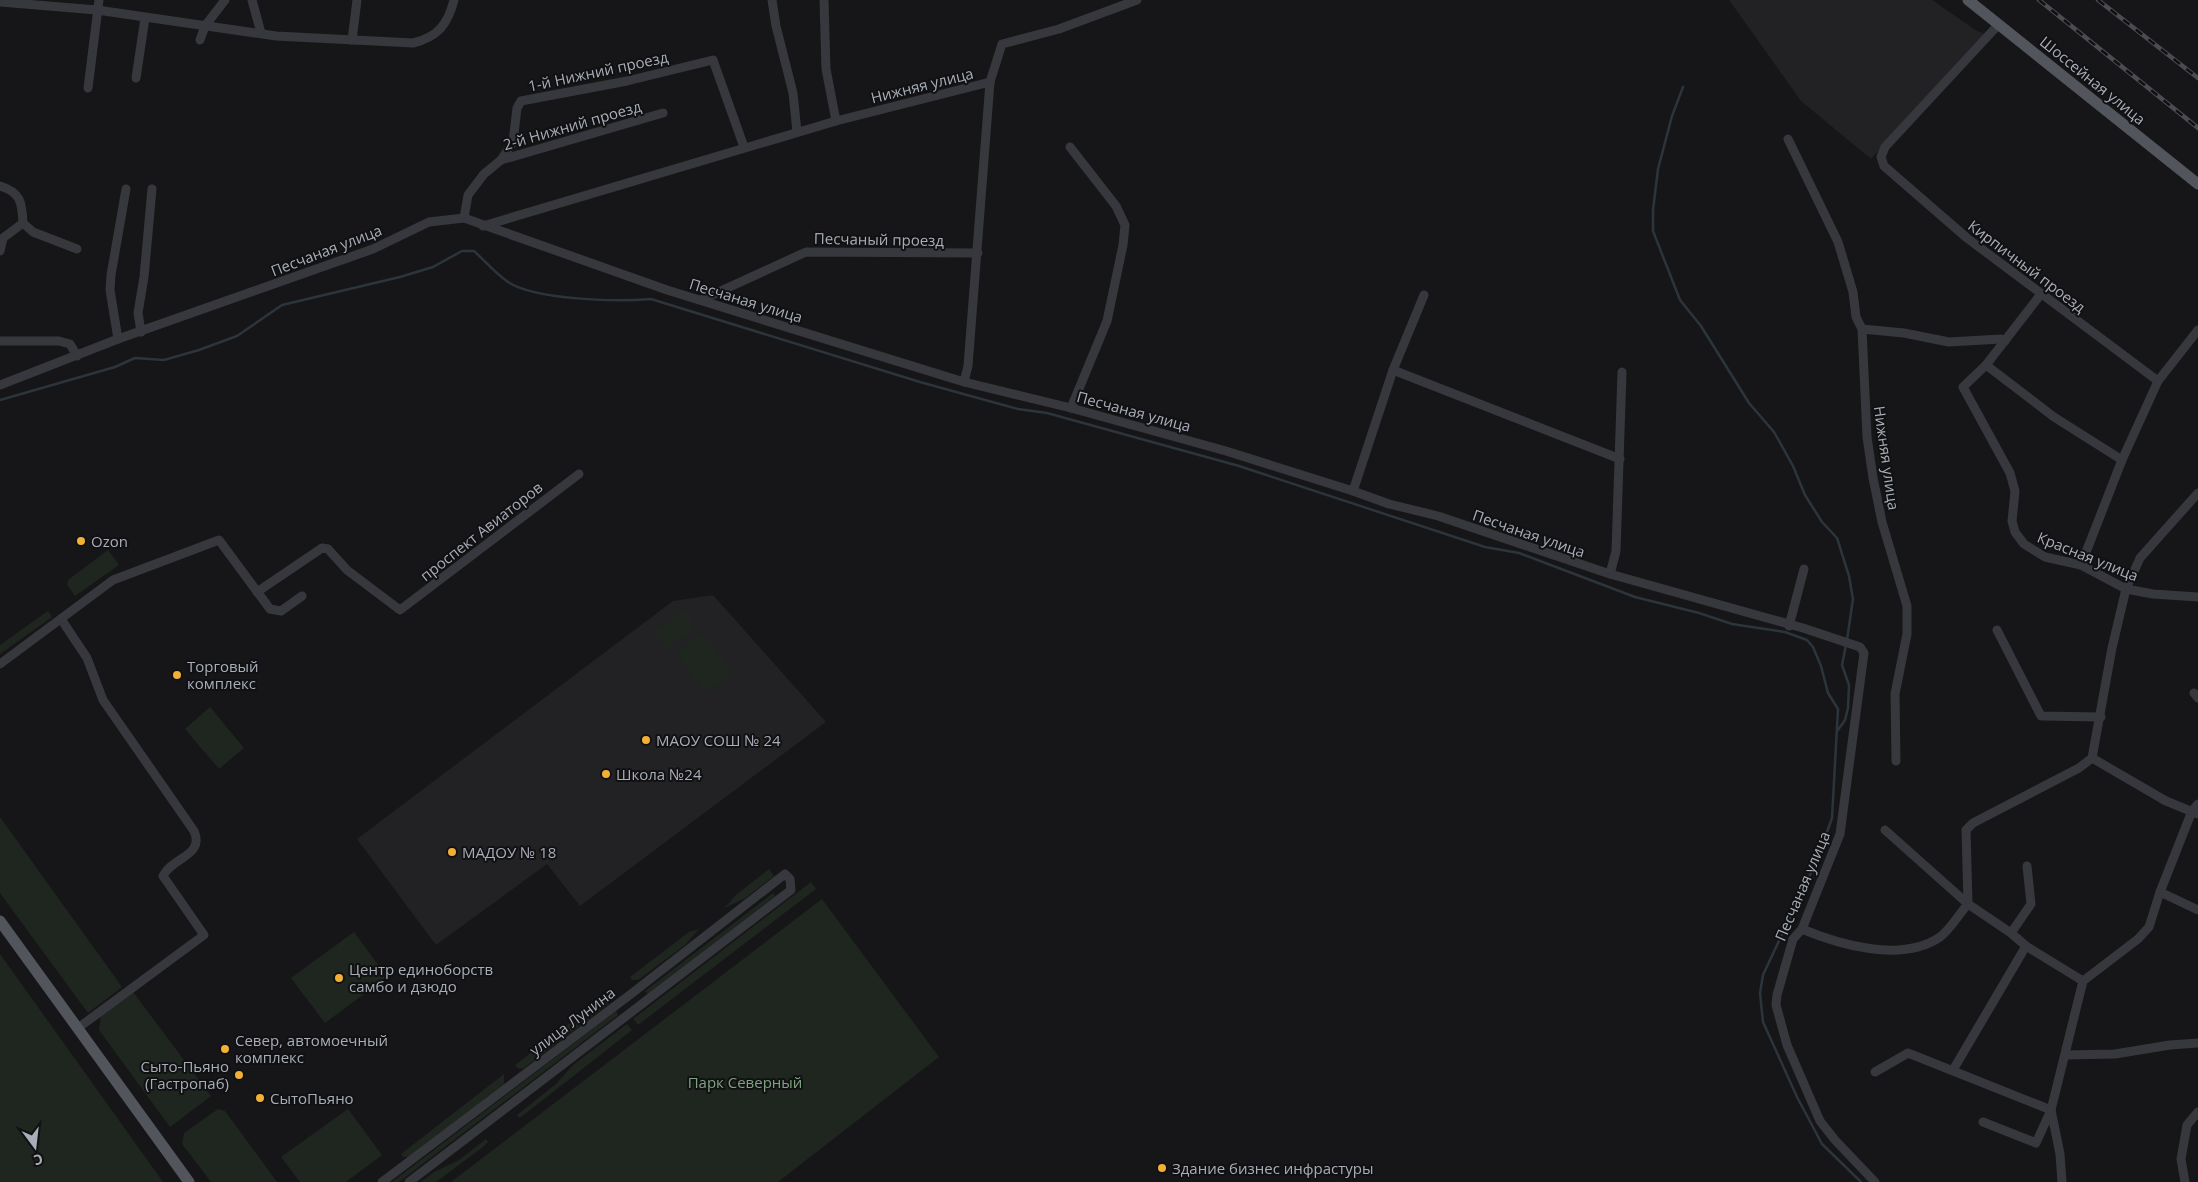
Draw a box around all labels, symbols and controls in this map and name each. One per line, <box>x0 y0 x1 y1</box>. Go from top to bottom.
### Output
street label: Шоссейная улица <box>2036 31 2150 129</box>
street label: 1-й Нижний проезд <box>526 46 670 96</box>
street label: Нижняя улица <box>869 63 975 107</box>
street label: 2-й Нижний проезд <box>501 96 644 154</box>
street label: Кирпичный проезд <box>1964 215 2090 317</box>
street label: Песчаная улица <box>268 220 384 280</box>
street label: Песчаный проезд <box>814 228 945 250</box>
street label: Песчаная улица <box>687 273 805 327</box>
street label: Песчаная улица <box>1075 386 1193 436</box>
street label: Нижняя улица <box>1870 405 1904 511</box>
street label: проспект Авиаторов <box>416 477 546 585</box>
street label: Песчаная улица <box>1470 504 1588 562</box>
street label: Красная улица <box>2035 527 2141 585</box>
place label: Ozon <box>91 531 128 551</box>
marker: Ozon <box>75 535 87 547</box>
place label: Торговый комплекс <box>187 656 259 693</box>
marker: Торговый комплекс <box>171 669 183 681</box>
place label: МАОУ СОШ № 24 <box>656 730 781 750</box>
marker: МАОУ СОШ № 24 <box>640 734 652 746</box>
place label: Школа №24 <box>616 764 702 784</box>
marker: Школа №24 <box>600 768 612 780</box>
street label: Песчаная улица <box>1770 828 1834 944</box>
place label: МАДОУ № 18 <box>462 842 556 862</box>
marker: МАДОУ № 18 <box>446 846 458 858</box>
place label: Центр единоборств самбо и дзюдо <box>349 959 493 996</box>
marker: Центр единоборств самбо и дзюдо <box>333 972 345 984</box>
street label: улица Лунина <box>525 982 619 1060</box>
place label: Север, автомоечный комплекс <box>235 1030 388 1067</box>
marker: Север, автомоечный комплекс <box>219 1043 231 1055</box>
place label: Сыто-Пьяно (Гастропаб) <box>141 1056 229 1093</box>
marker: Сыто-Пьяно (Гастропаб) <box>233 1069 245 1081</box>
park label: Парк Северный <box>688 1072 802 1092</box>
place label: СытоПьяно <box>270 1088 354 1108</box>
marker: СытоПьяно <box>254 1092 266 1104</box>
north arrow <box>10 1122 60 1172</box>
text: С <box>32 1150 45 1170</box>
place label: Здание бизнес инфрастуры <box>1172 1158 1373 1178</box>
marker: Здание бизнес инфрастуры <box>1156 1162 1168 1174</box>

